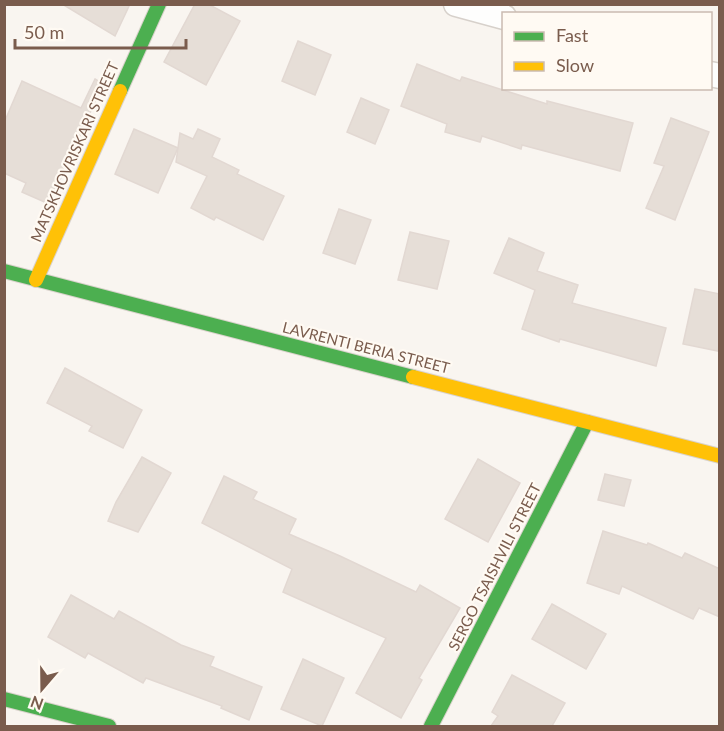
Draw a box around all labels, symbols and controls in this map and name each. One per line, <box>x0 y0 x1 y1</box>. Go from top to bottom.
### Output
scale bar <box>15 12 186 50</box>
legend <box>502 12 712 90</box>
text: 50 m <box>24 21 64 43</box>
text: Fast <box>556 24 589 46</box>
text: Slow <box>556 54 594 76</box>
street label: MATSKHOVRISKARI STREET <box>26 59 122 244</box>
street label: LAVRENTI BERIA STREET <box>281 318 452 377</box>
street label: SERGO TSAISHVILI STREET <box>444 480 544 653</box>
north arrow <box>12 659 72 719</box>
text: N <box>28 693 46 715</box>

